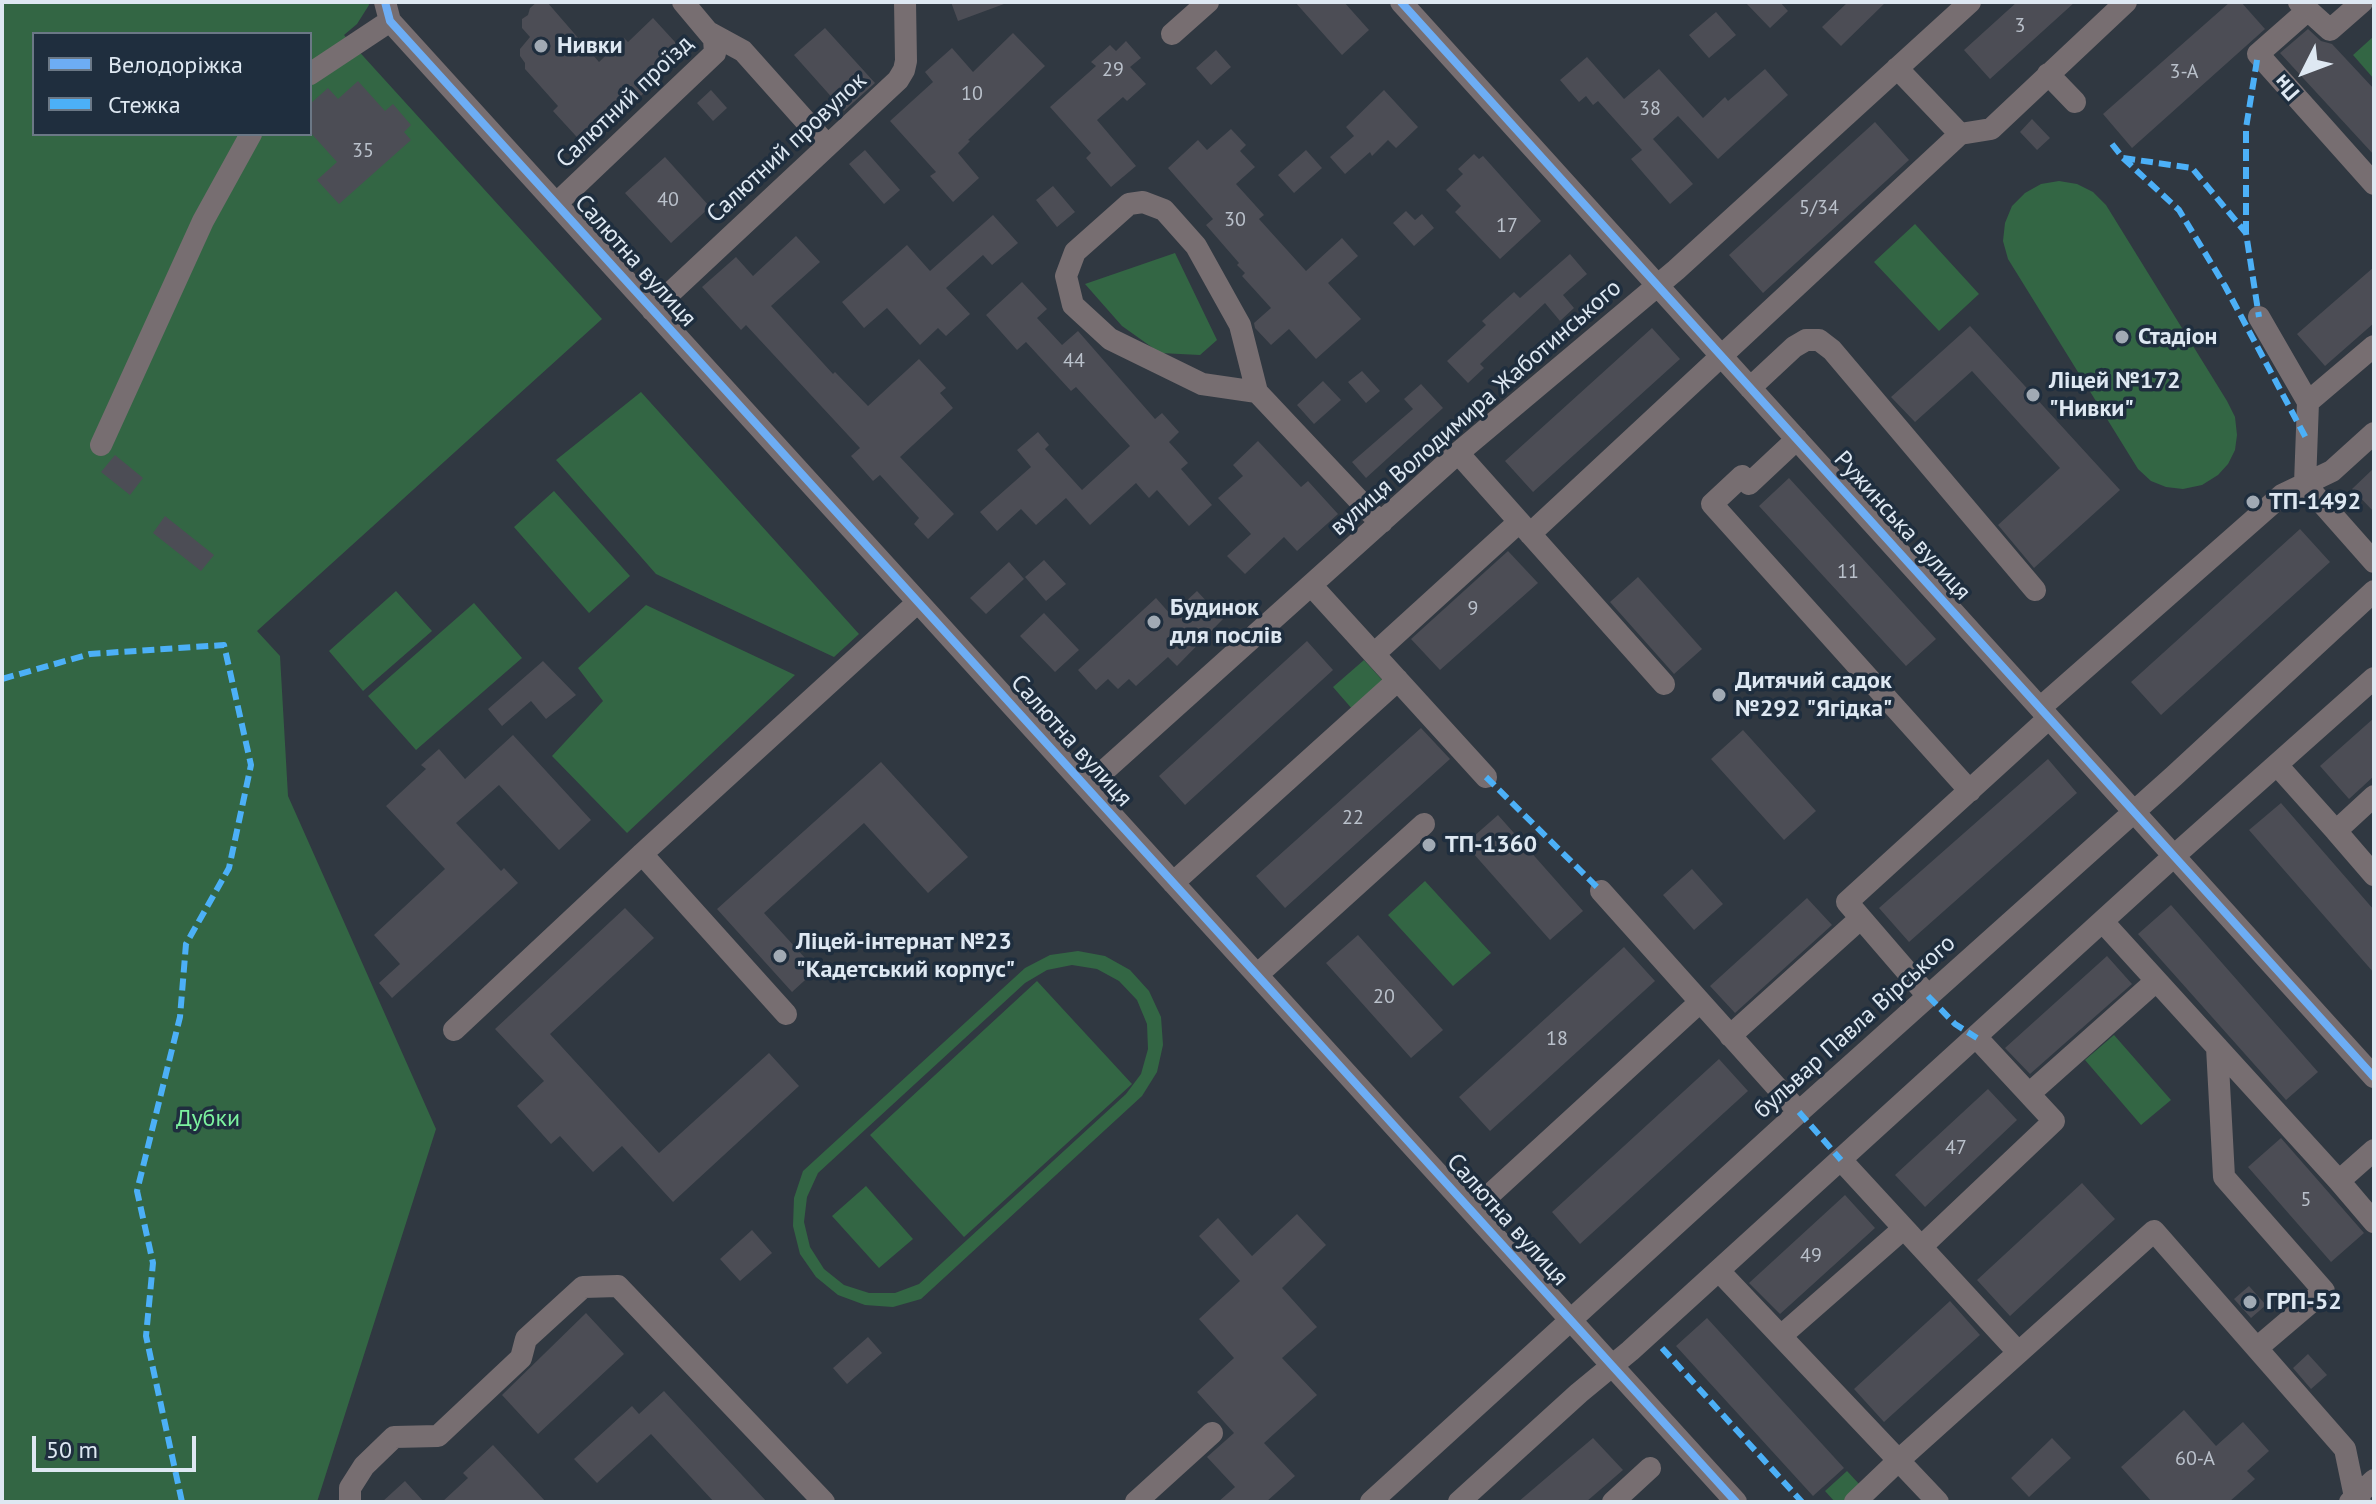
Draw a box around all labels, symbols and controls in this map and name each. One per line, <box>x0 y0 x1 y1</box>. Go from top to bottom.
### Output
house number: 3 <box>2015 14 2025 38</box>
street label: Салютний проїзд <box>551 30 699 174</box>
legend <box>32 32 312 136</box>
place label: Нивки <box>557 32 623 60</box>
north arrow <box>2264 32 2344 112</box>
marker: Нивки <box>532 37 550 55</box>
text: Велодоріжка <box>108 49 243 80</box>
house number: 29 <box>1102 58 1124 82</box>
house number: 3-А <box>2170 60 2198 84</box>
street label: Салютний провулок <box>701 67 873 229</box>
text: Пн <box>2267 69 2305 107</box>
house number: 10 <box>961 82 983 106</box>
text: Стежка <box>108 89 181 120</box>
house number: 38 <box>1639 97 1661 121</box>
house number: 35 <box>352 139 374 163</box>
house number: 40 <box>657 188 679 212</box>
street label: Салютна вулиця <box>568 189 702 333</box>
house number: 5/34 <box>1799 196 1839 220</box>
house number: 30 <box>1224 208 1246 232</box>
house number: 17 <box>1496 214 1518 238</box>
street label: вулиця Володимира Жаботинського <box>1325 274 1627 542</box>
place label: Стадіон <box>2138 323 2218 351</box>
marker: Стадіон <box>2113 328 2131 346</box>
house number: 44 <box>1063 349 1085 373</box>
place label: Ліцей №172 "Нивки" <box>2049 367 2181 423</box>
marker: Ліцей №172 "Нивки" <box>2024 386 2042 404</box>
street label: Ружинська вулиця <box>1827 445 1977 607</box>
place label: ТП-1492 <box>2269 488 2361 516</box>
marker: ТП-1492 <box>2244 493 2262 511</box>
house number: 11 <box>1837 560 1859 584</box>
place label: Будинок для послів <box>1170 594 1282 650</box>
house number: 9 <box>1468 597 1478 621</box>
marker: Будинок для послів <box>1145 613 1163 631</box>
place label: Дитячий садок №292 "Ягідка" <box>1735 667 1893 723</box>
street label: Салютна вулиця <box>1004 669 1138 813</box>
marker: Дитячий садок №292 "Ягідка" <box>1710 686 1728 704</box>
house number: 22 <box>1342 806 1364 830</box>
place label: ТП-1360 <box>1445 831 1537 859</box>
marker: ТП-1360 <box>1420 836 1438 854</box>
place label: Ліцей-інтернат №23 "Кадетський корпус" <box>796 928 1015 984</box>
street label: бульвар Павла Вірського <box>1748 929 1962 1125</box>
marker: Ліцей-інтернат №23 "Кадетський корпус" <box>771 947 789 965</box>
house number: 20 <box>1373 985 1395 1009</box>
house number: 18 <box>1546 1027 1568 1051</box>
park label: Дубки <box>176 1105 240 1133</box>
house number: 47 <box>1945 1136 1967 1160</box>
street label: Салютна вулиця <box>1440 1148 1574 1292</box>
house number: 5 <box>2301 1188 2311 1212</box>
house number: 49 <box>1800 1244 1822 1268</box>
place label: ГРП-52 <box>2266 1288 2342 1316</box>
marker: ГРП-52 <box>2241 1293 2259 1311</box>
scale bar <box>36 1420 200 1470</box>
text: 50 m <box>46 1434 98 1465</box>
house number: 60-А <box>2175 1447 2215 1471</box>

